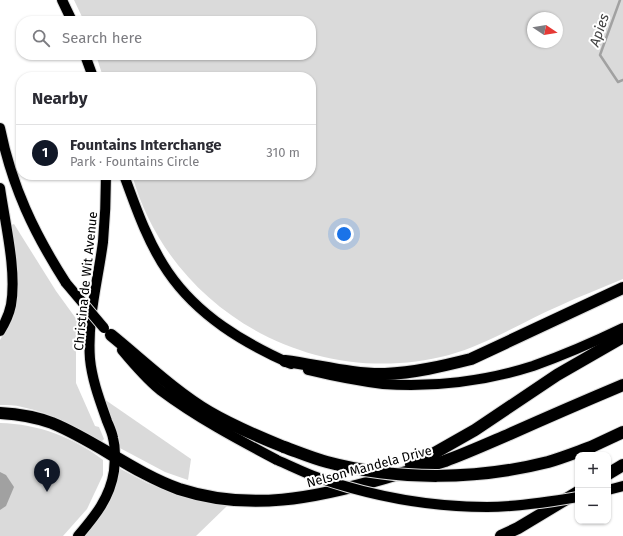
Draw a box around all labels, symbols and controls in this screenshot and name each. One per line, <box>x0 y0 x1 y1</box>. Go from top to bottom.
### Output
water label: Apies <box>586 11 613 50</box>
north arrow <box>527 12 563 48</box>
search box <box>16 16 316 60</box>
icon: search <box>30 27 52 49</box>
text: Search here <box>62 29 142 47</box>
text: Nearby <box>32 88 87 109</box>
text: Fountains Interchange <box>70 136 222 154</box>
text: 1 <box>42 145 48 160</box>
text: 310 m <box>266 145 300 160</box>
text: Park · Fountains Circle <box>70 154 199 169</box>
street label: Christina de Wit Avenue <box>71 211 100 351</box>
your location <box>334 224 354 244</box>
street label: Nelson Mandela Drive <box>305 443 433 490</box>
map controls <box>575 452 611 524</box>
button: + <box>575 452 611 488</box>
pin: 1 <box>34 459 60 492</box>
button: − <box>575 488 611 524</box>

